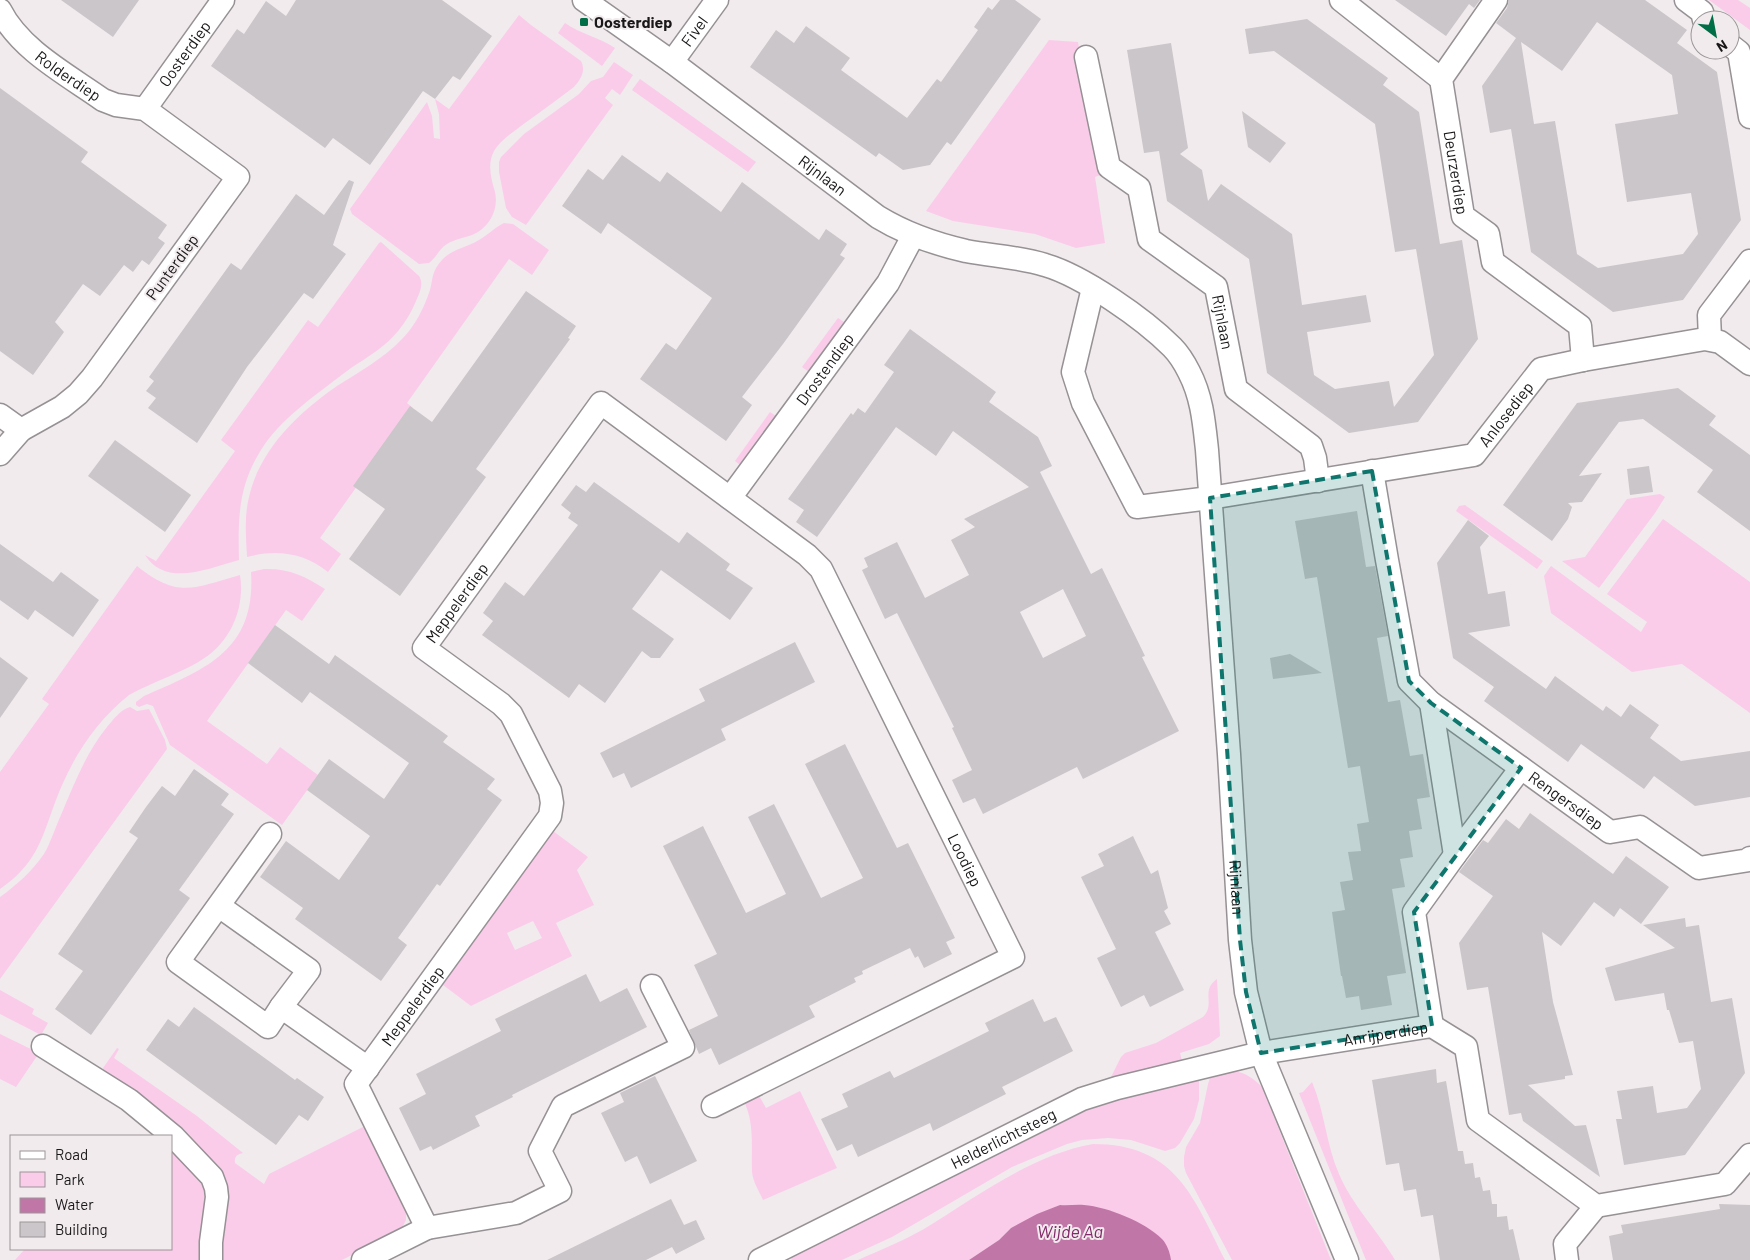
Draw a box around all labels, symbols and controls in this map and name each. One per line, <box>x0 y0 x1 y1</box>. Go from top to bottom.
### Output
north arrow <box>1690 10 1740 60</box>
place label: Oosterdiep <box>594 12 672 31</box>
street label: Fivel <box>677 12 711 50</box>
marker: Oosterdiep <box>578 16 590 28</box>
street label: Oosterdiep <box>154 17 214 90</box>
text: N <box>1714 37 1731 56</box>
street label: Rolderdiep <box>32 46 105 105</box>
street label: Deurzerdiep <box>1440 129 1473 216</box>
street label: Rijnlaan <box>795 151 851 199</box>
street label: Punterdiep <box>141 230 202 303</box>
street label: Rijnlaan <box>1209 293 1238 351</box>
street label: Drostendiep <box>792 329 857 409</box>
street label: Anlosediep <box>1474 377 1537 450</box>
street label: Meppelerdiep <box>421 559 492 646</box>
street label: Rengersdiep <box>1525 767 1608 833</box>
street label: Loodiep <box>944 830 987 889</box>
street label: Rijnlaan <box>1226 859 1248 915</box>
street label: Meppelerdiep <box>377 962 448 1049</box>
street label: Anrijperdiep <box>1342 1017 1429 1049</box>
street label: Helderlichtsteeg <box>947 1104 1059 1172</box>
legend <box>10 1135 172 1250</box>
text: Road <box>55 1145 88 1163</box>
text: Park <box>55 1170 85 1188</box>
text: Water <box>55 1195 94 1213</box>
text: Building <box>55 1220 108 1238</box>
water label: Wijde Aa <box>1037 1220 1103 1242</box>

